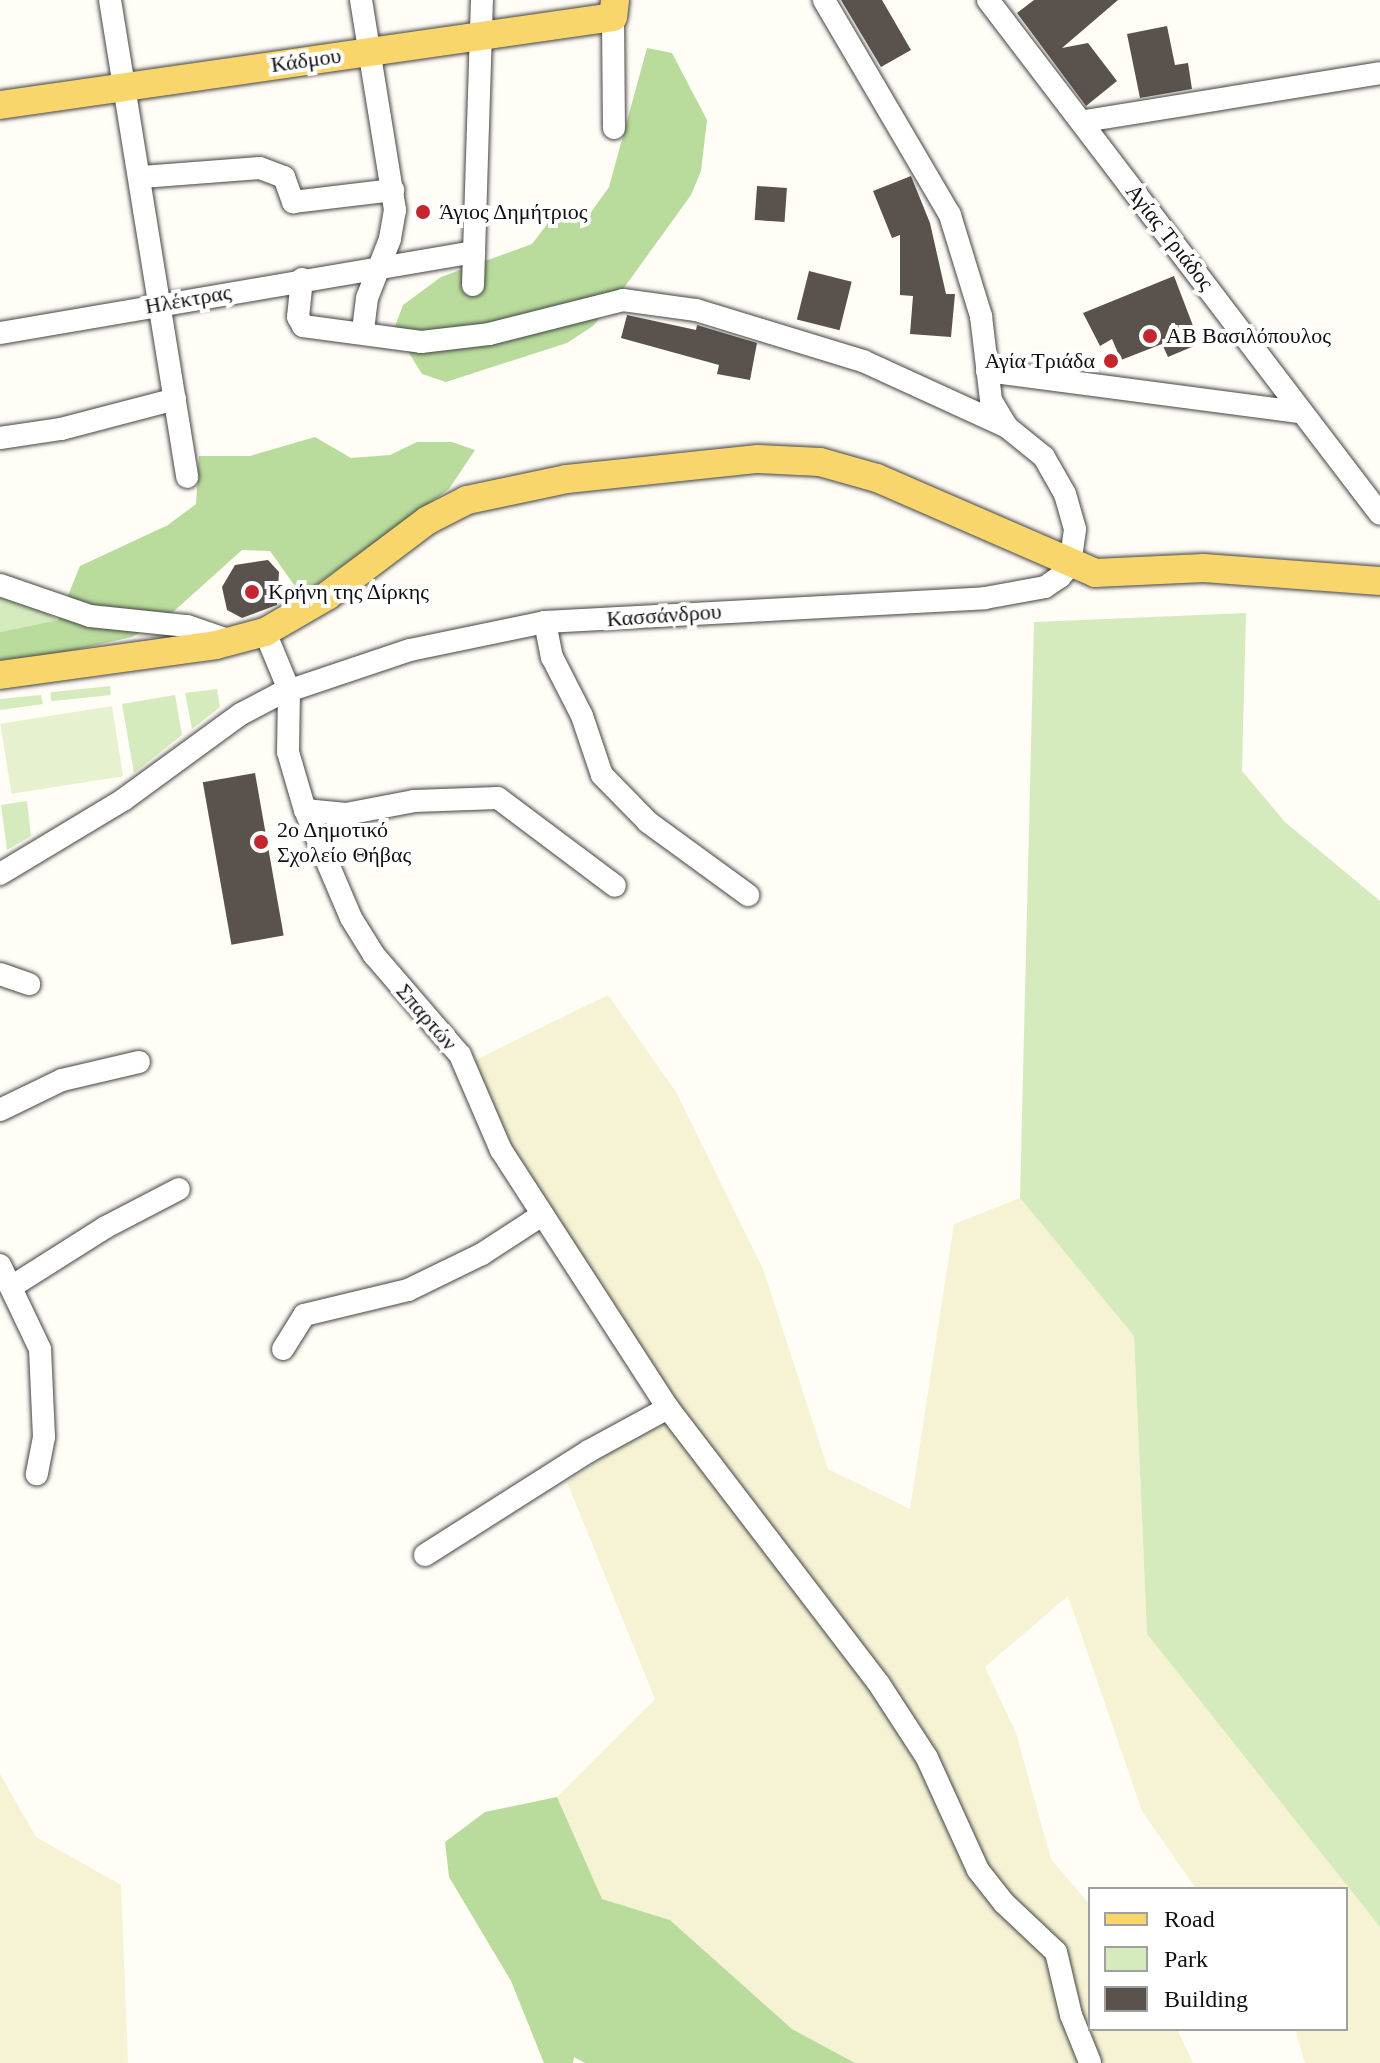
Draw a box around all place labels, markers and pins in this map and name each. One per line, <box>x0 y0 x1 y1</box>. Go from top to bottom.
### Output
place label: Άγιος Δημήτριος <box>439 199 589 225</box>
marker: Άγιος Δημήτριος <box>414 203 432 221</box>
place label: ΑΒ Βασιλόπουλος <box>1166 323 1331 349</box>
marker: ΑΒ Βασιλόπουλος <box>1141 327 1159 345</box>
place label: Αγία Τριάδα <box>984 348 1095 374</box>
marker: Αγία Τριάδα <box>1102 352 1120 370</box>
place label: Κρήνη της Δίρκης <box>268 579 430 605</box>
marker: Κρήνη της Δίρκης <box>243 583 261 601</box>
place label: 2ο Δημοτικό Σχολείο Θήβας <box>277 816 411 868</box>
marker: 2ο Δημοτικό Σχολείο Θήβας <box>252 833 270 851</box>

